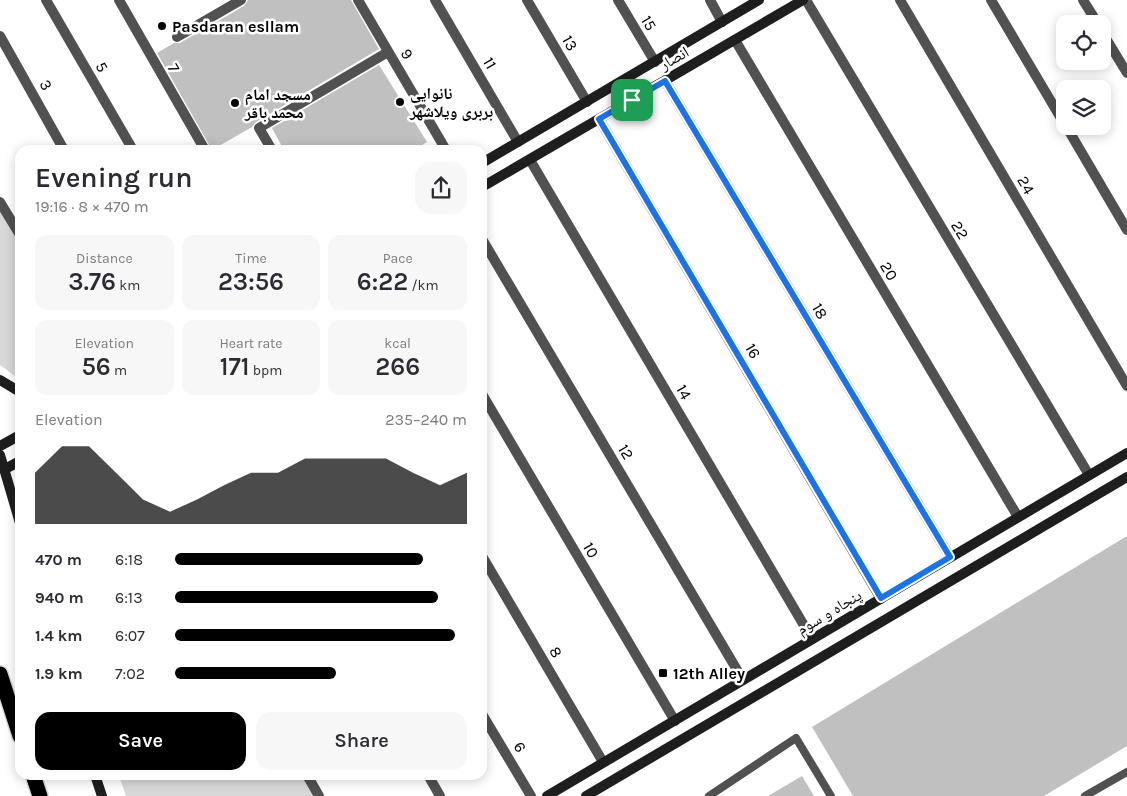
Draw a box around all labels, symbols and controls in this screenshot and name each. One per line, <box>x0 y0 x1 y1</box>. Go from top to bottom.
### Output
street label: 15 <box>637 12 661 34</box>
map controls <box>1056 15 1111 135</box>
button: locate <box>1056 15 1111 70</box>
place label: Pasdaran esllam <box>172 17 299 36</box>
marker: Pasdaran esllam <box>156 20 168 32</box>
street label: 13 <box>558 32 582 54</box>
street label: انصار <box>655 42 692 74</box>
street label: 9 <box>396 45 418 63</box>
street label: 11 <box>479 54 501 72</box>
street label: 5 <box>92 58 112 76</box>
street label: 7 <box>164 60 184 76</box>
street label: 3 <box>35 76 57 94</box>
pin <box>611 79 653 121</box>
button: layers <box>1056 80 1111 135</box>
place label: نانوایی بربری ویلاشهر <box>409 84 493 121</box>
place label: مسجد امام محمد باقر <box>244 85 311 122</box>
icon: arrive <box>618 86 646 114</box>
marker: نانوایی بربری ویلاشهر <box>394 96 406 108</box>
marker: مسجد امام محمد باقر <box>229 97 241 109</box>
text: Evening run <box>35 161 192 194</box>
button: share <box>415 162 467 214</box>
street label: 24 <box>1013 172 1039 198</box>
text: 19:16 · 8 × 470 m <box>35 197 149 216</box>
street label: 22 <box>947 217 973 243</box>
text: Distance <box>76 250 133 267</box>
text: Time <box>235 250 267 267</box>
text: Pace <box>383 250 413 267</box>
street label: 20 <box>876 258 902 284</box>
text: 3.76 <box>68 267 116 296</box>
text: 23:56 <box>218 267 284 296</box>
text: 6:22 <box>357 267 408 296</box>
text: km <box>116 277 140 294</box>
text: /km <box>408 277 439 294</box>
street label: 18 <box>808 300 832 322</box>
text: Elevation <box>75 335 134 352</box>
text: Heart rate <box>219 335 283 352</box>
text: kcal <box>384 335 411 352</box>
street label: 16 <box>741 340 765 362</box>
text: 56 <box>81 352 111 381</box>
text: 171 <box>220 352 249 381</box>
text: 266 <box>375 352 420 381</box>
text: m <box>111 362 127 379</box>
text: bpm <box>249 362 282 379</box>
street label: 14 <box>672 381 696 403</box>
text: Elevation <box>35 410 103 429</box>
text: 235–240 m <box>385 410 467 429</box>
street label: 12 <box>614 441 638 463</box>
street label: 10 <box>579 539 603 561</box>
text: 470 m <box>35 550 82 569</box>
text: 6:18 <box>115 550 143 569</box>
street label: پنجاه و سوم <box>793 585 866 640</box>
text: 940 m <box>35 588 84 607</box>
text: 6:13 <box>115 588 143 607</box>
text: 1.4 km <box>35 626 82 645</box>
text: 6:07 <box>115 626 145 645</box>
street label: 8 <box>545 643 567 661</box>
text: 1.9 km <box>35 664 83 683</box>
text: 7:02 <box>115 664 145 683</box>
place label: 12th Alley <box>673 664 745 683</box>
marker: 12th Alley <box>657 667 669 679</box>
button: Save <box>35 712 246 770</box>
button: Share <box>256 712 467 770</box>
street label: 6 <box>509 738 531 756</box>

